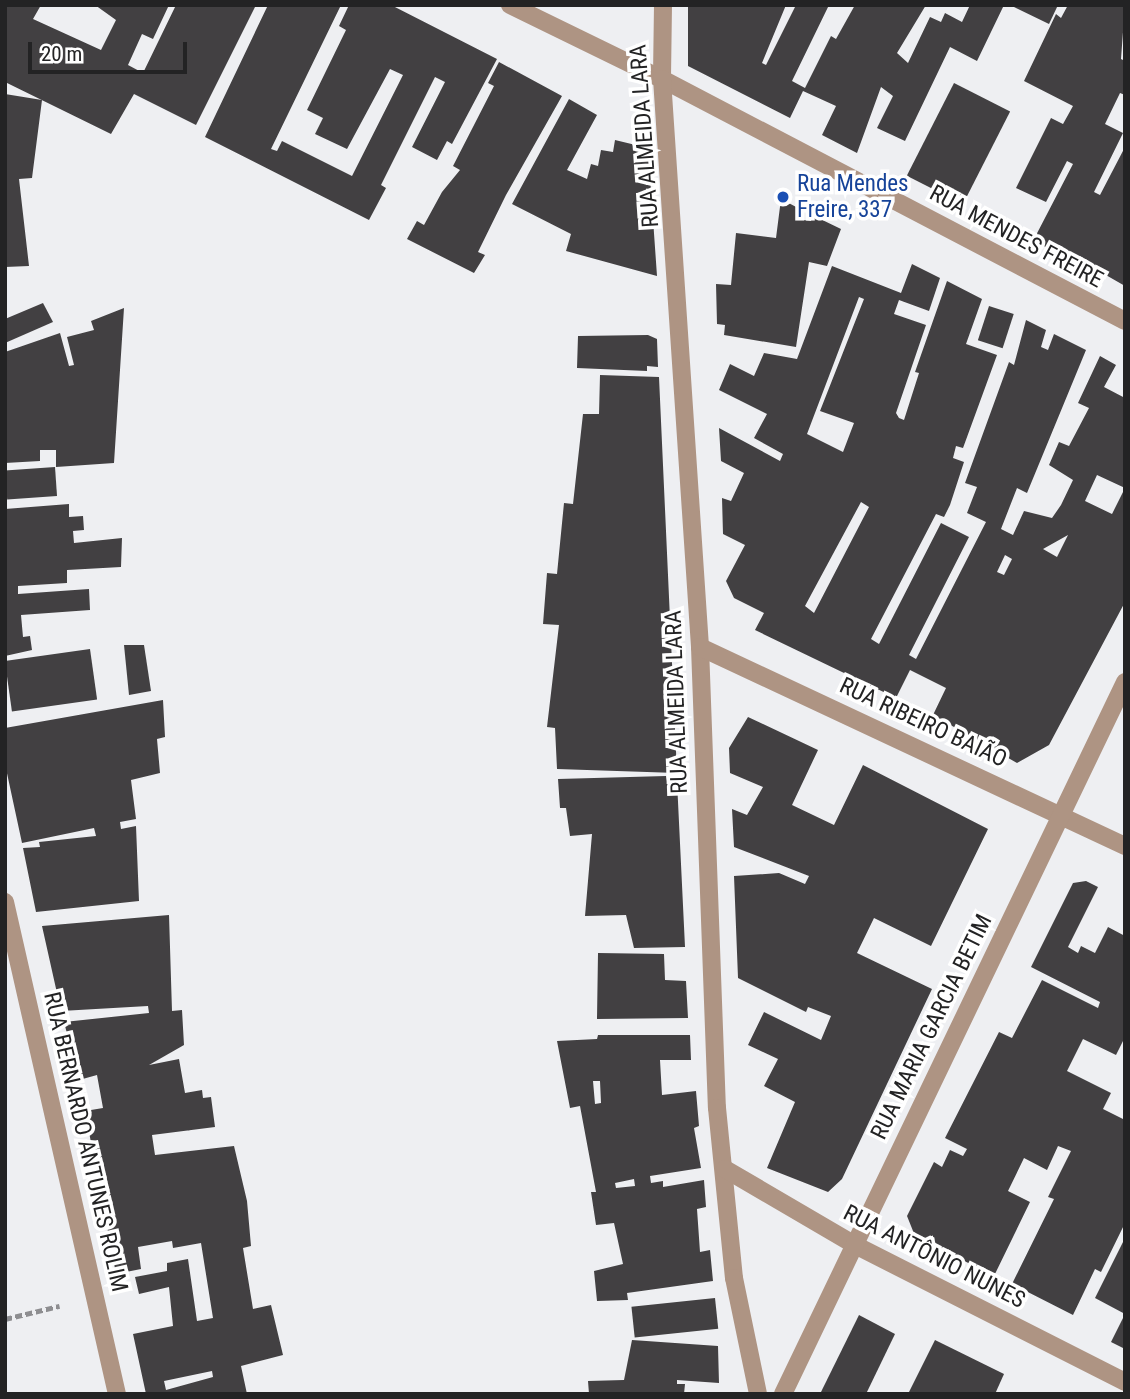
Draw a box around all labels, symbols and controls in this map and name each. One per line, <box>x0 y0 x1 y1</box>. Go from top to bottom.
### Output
scale bar <box>32 28 191 72</box>
text: 20 m <box>41 42 82 66</box>
street label: RUA ALMEIDA LARA <box>625 44 665 228</box>
place label: Rua Mendes Freire, 337 <box>797 170 909 224</box>
street label: RUA MENDES FREIRE <box>925 180 1107 294</box>
marker: Rua Mendes Freire, 337 <box>775 189 791 205</box>
street label: RUA ALMEIDA LARA <box>660 610 694 794</box>
street label: RUA RIBEIRO BAIÃO <box>835 672 1011 774</box>
street label: RUA MARIA GARCIA BETIM <box>865 910 999 1144</box>
street label: RUA BERNARDO ANTUNES ROLIM <box>37 989 133 1295</box>
street label: RUA ANTÔNIO NUNES <box>839 1199 1029 1315</box>

